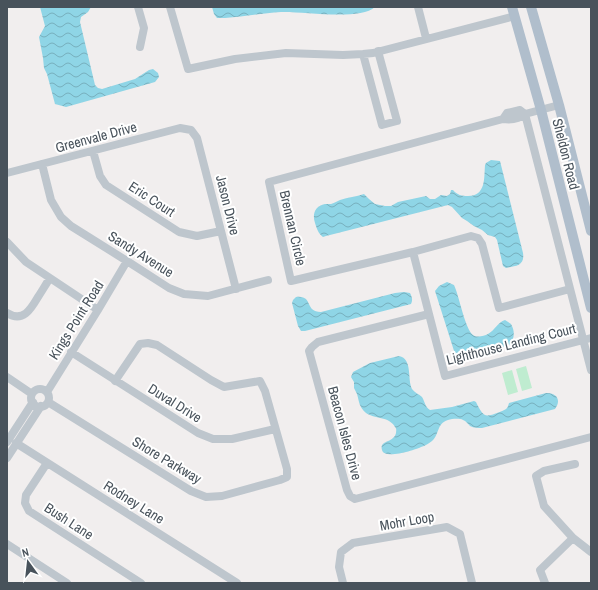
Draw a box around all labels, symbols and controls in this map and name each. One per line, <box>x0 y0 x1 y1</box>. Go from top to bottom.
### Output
street label: Greenvale Drive <box>53 117 139 157</box>
street label: Sheldon Road <box>548 117 584 191</box>
street label: Jason Drive <box>212 173 244 237</box>
street label: Eric Court <box>125 177 179 221</box>
street label: Brennan Circle <box>276 189 310 267</box>
street label: Sandy Avenue <box>105 227 177 281</box>
street label: Kings Point Road <box>45 277 107 363</box>
street label: Lighthouse Landing Court <box>444 319 578 369</box>
street label: Duval Drive <box>145 379 205 427</box>
street label: Beacon Isles Drive <box>324 384 366 482</box>
street label: Shore Parkway <box>129 432 205 488</box>
street label: Rodney Lane <box>100 476 168 528</box>
street label: Bush Lane <box>41 498 97 544</box>
street label: Mohr Loop <box>378 507 436 535</box>
north arrow <box>8 542 48 582</box>
text: N <box>20 545 30 560</box>

